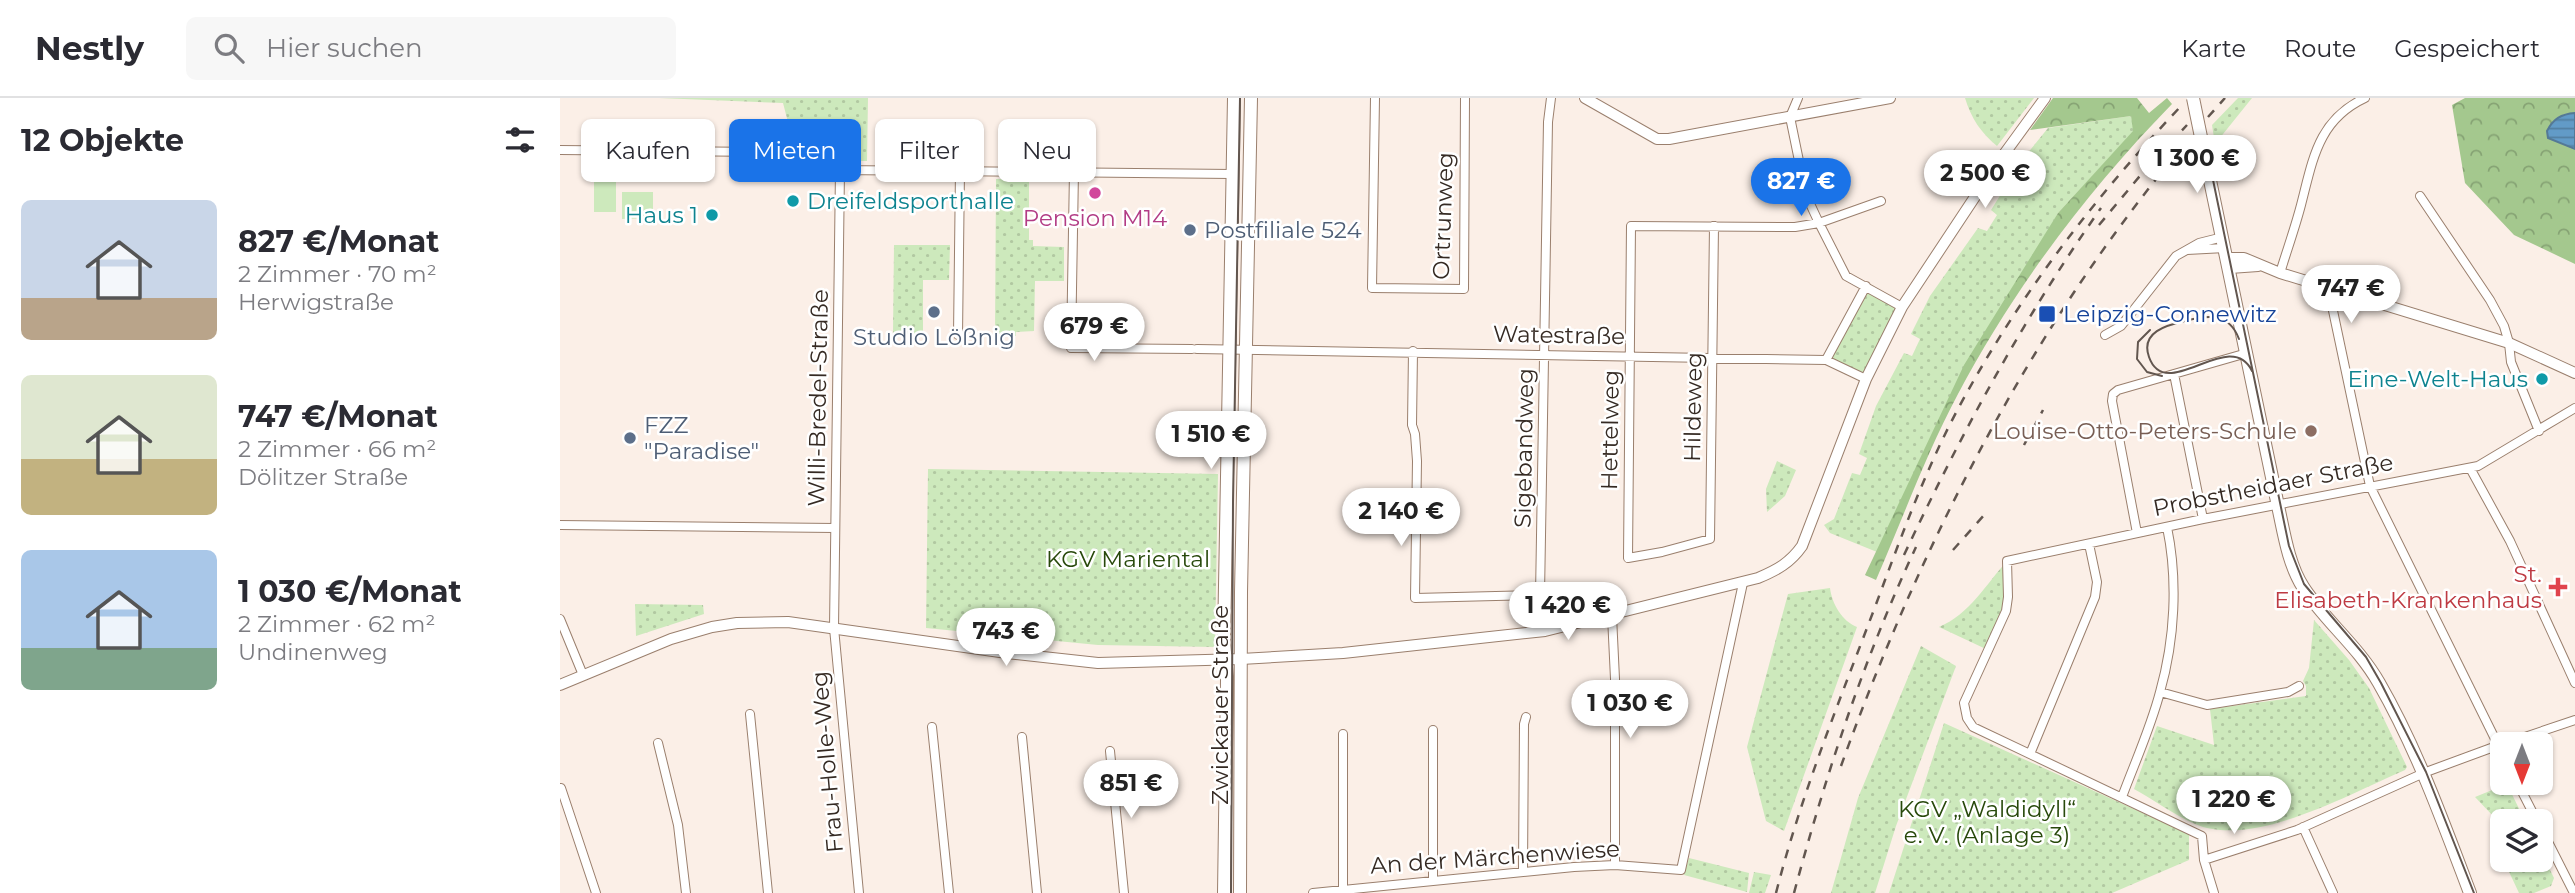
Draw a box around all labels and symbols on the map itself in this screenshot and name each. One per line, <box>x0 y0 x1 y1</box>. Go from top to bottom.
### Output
pin: 1 300 € <box>2132 136 2262 195</box>
pin: 2 500 € <box>1920 150 2050 210</box>
street label: Ortrunweg <box>1427 152 1459 280</box>
pin: 827 € <box>1752 158 1850 218</box>
marker: Pension M14 <box>1087 185 1103 201</box>
place label: Dreifeldsporthalle <box>807 187 1014 215</box>
marker: Dreifeldsporthalle <box>785 193 801 209</box>
place label: Haus 1 <box>625 201 698 229</box>
place label: Pension M14 <box>1023 204 1167 232</box>
marker: Haus 1 <box>704 207 720 223</box>
place label: Postfiliale 524 <box>1204 216 1362 244</box>
marker: Postfiliale 524 <box>1182 222 1198 238</box>
pin: 747 € <box>2302 266 2400 325</box>
street label: Willi-Bredel-Straße <box>802 289 834 507</box>
place label: Leipzig-Connewitz <box>2063 300 2277 328</box>
pin: 679 € <box>1045 303 1143 363</box>
marker: Studio Lößnig <box>926 304 942 320</box>
marker: Leipzig-Connewitz <box>2037 304 2057 324</box>
street label: Watestraße <box>1493 320 1625 350</box>
place label: Studio Lößnig <box>853 323 1015 351</box>
street label: Hildeweg <box>1678 352 1708 462</box>
place label: Eine-Welt-Haus <box>2347 365 2528 393</box>
street label: Sigebandweg <box>1509 368 1539 528</box>
street label: Hettelweg <box>1595 370 1625 490</box>
marker: Eine-Welt-Haus <box>2534 371 2550 387</box>
place label: FZZ "Paradise" <box>644 411 759 465</box>
pin: 1 510 € <box>1146 412 1276 471</box>
place label: Louise-Otto-Peters-Schule <box>1993 417 2297 445</box>
marker: Louise-Otto-Peters-Schule <box>2303 423 2319 439</box>
marker: FZZ "Paradise" <box>622 430 638 446</box>
street label: Probstheidaer Straße <box>2151 448 2395 522</box>
pin: 2 140 € <box>1336 489 1466 548</box>
park label: KGV Mariental <box>1046 545 1210 573</box>
place label: St. Elisabeth-Krankenhaus <box>2274 560 2542 614</box>
marker: St. Elisabeth-Krankenhaus <box>2548 577 2568 597</box>
pin: 1 420 € <box>1503 582 1633 642</box>
street label: Zwickauer Straße <box>1206 605 1234 805</box>
pin: 743 € <box>957 608 1055 668</box>
street label: Frau-Holle-Weg <box>805 670 849 854</box>
pin: 1 030 € <box>1565 680 1695 740</box>
north arrow <box>2490 732 2553 794</box>
pin: 851 € <box>1082 760 1180 820</box>
pin: 1 220 € <box>2169 776 2299 836</box>
park label: KGV „Waldidyll“ e. V. (Anlage 3) <box>1898 795 2076 849</box>
street label: An der Märchenwiese <box>1369 834 1621 880</box>

